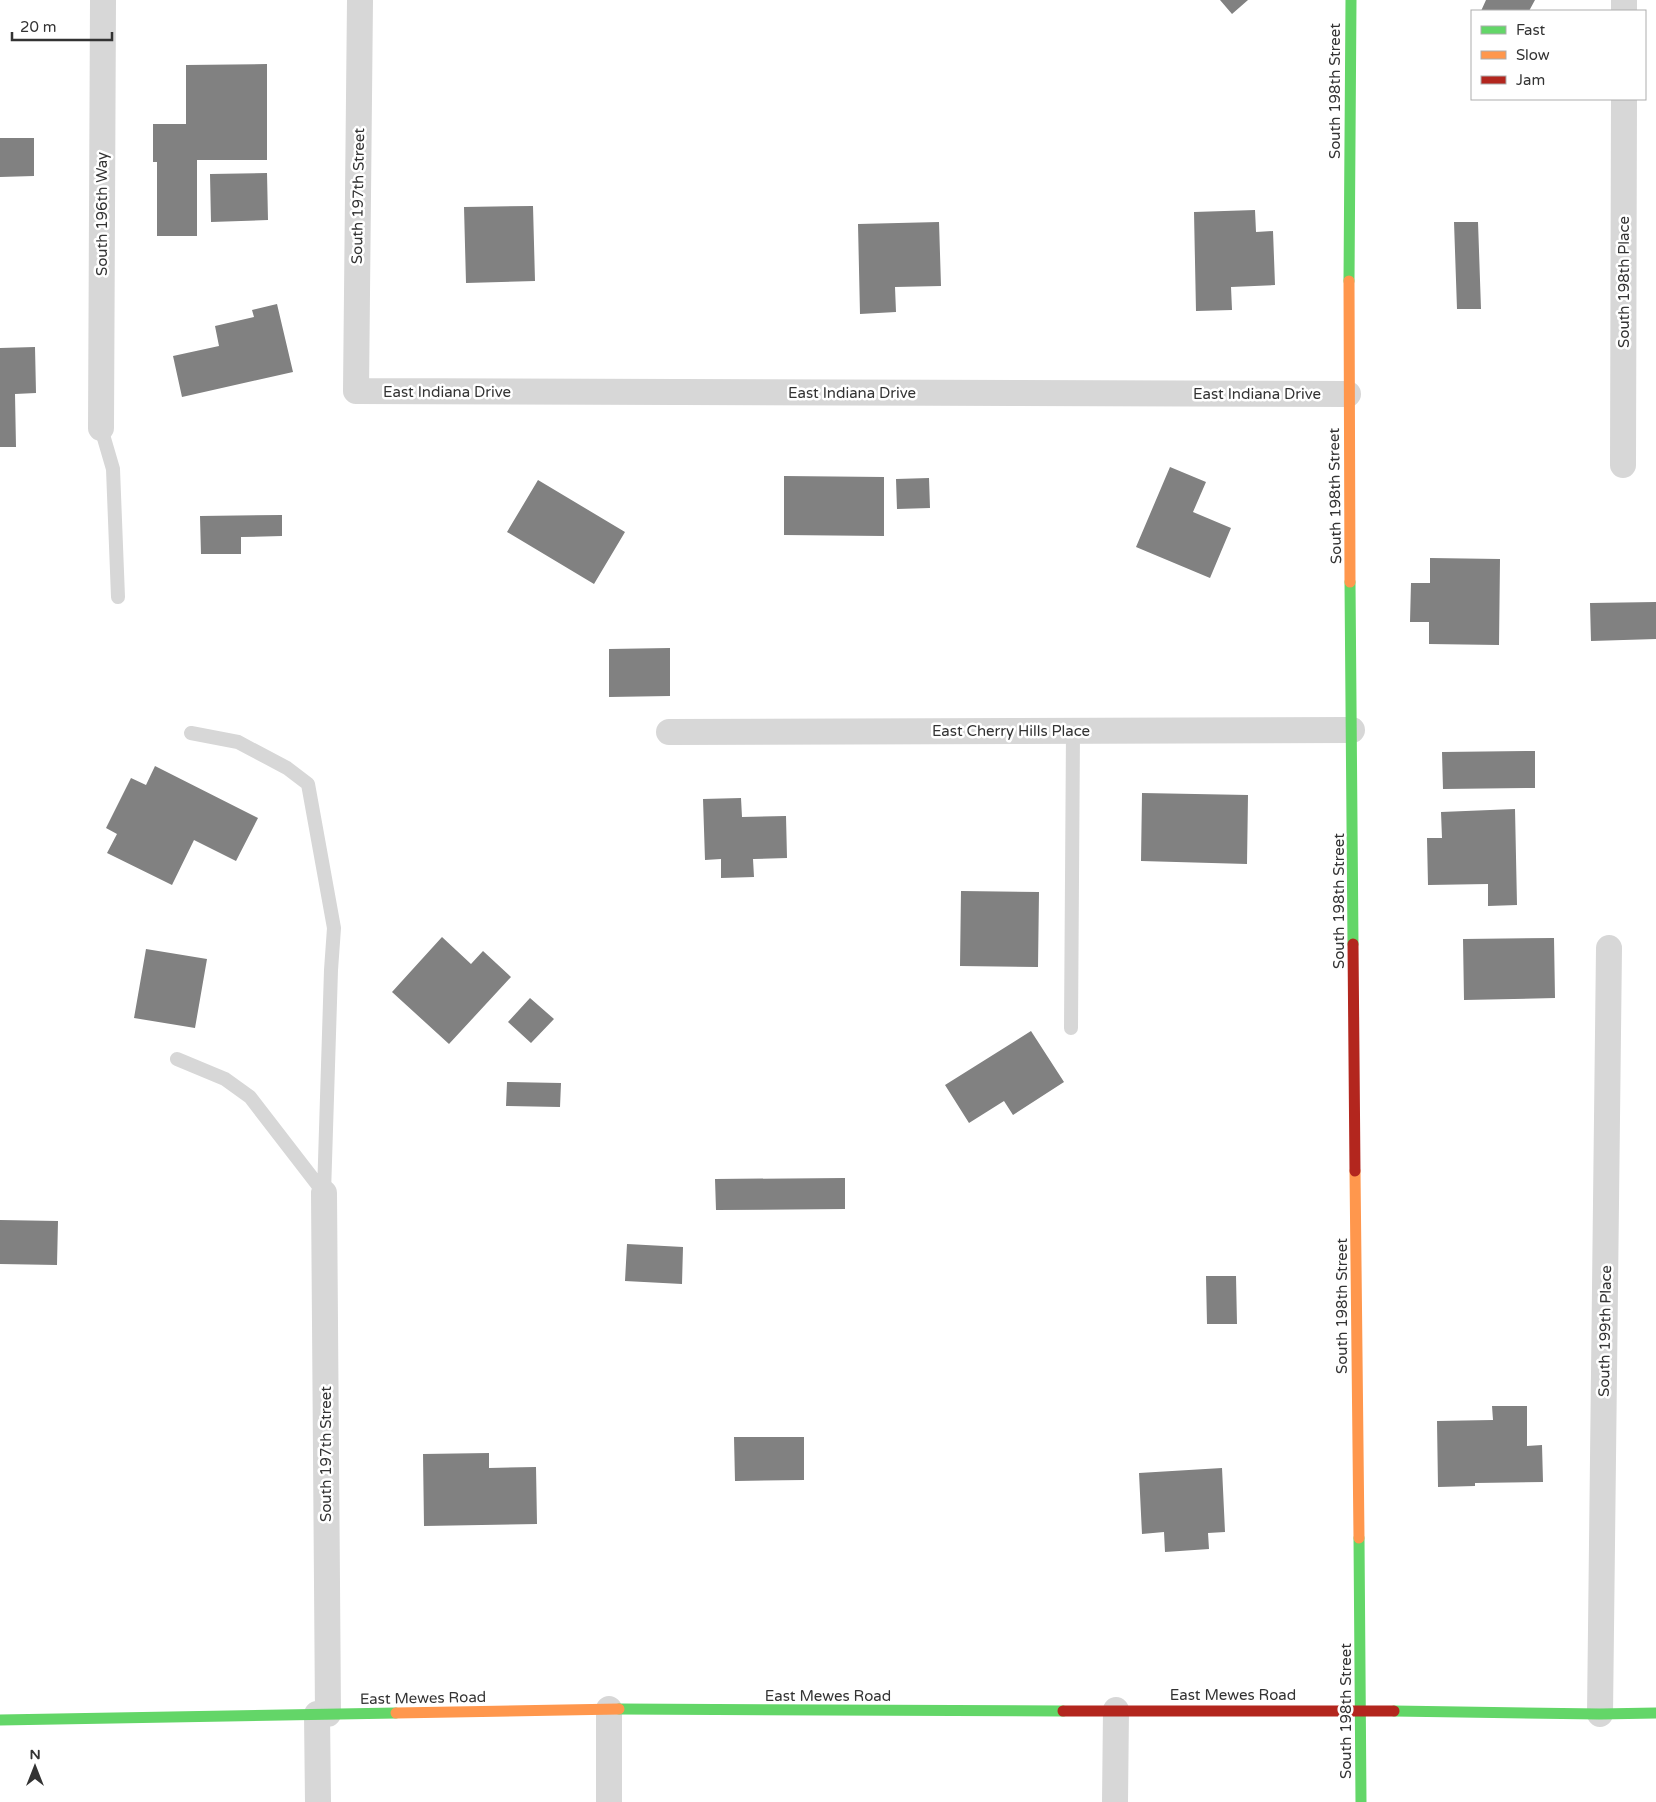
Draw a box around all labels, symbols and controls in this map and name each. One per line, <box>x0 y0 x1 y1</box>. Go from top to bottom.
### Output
scale bar <box>12 10 112 42</box>
legend <box>1471 10 1646 100</box>
text: 20 m <box>20 18 57 36</box>
text: Fast <box>1516 21 1546 39</box>
street label: South 198th Street <box>1326 23 1344 159</box>
text: Slow <box>1516 46 1550 64</box>
text: Jam <box>1516 71 1545 89</box>
street label: South 197th Street <box>348 128 368 264</box>
street label: South 196th Way <box>93 152 111 276</box>
street label: South 198th Place <box>1615 216 1633 348</box>
street label: East Indiana Drive <box>383 383 511 401</box>
street label: East Indiana Drive <box>788 384 916 402</box>
street label: East Indiana Drive <box>1193 385 1321 403</box>
street label: South 198th Street <box>1325 428 1345 564</box>
street label: East Cherry Hills Place <box>932 722 1090 740</box>
street label: South 198th Street <box>1330 833 1348 969</box>
street label: South 198th Street <box>1333 1238 1351 1374</box>
street label: South 199th Place <box>1595 1265 1615 1397</box>
street label: South 197th Street <box>317 1386 335 1522</box>
street label: South 198th Street <box>1337 1643 1355 1779</box>
street label: East Mewes Road <box>1170 1686 1296 1704</box>
street label: East Mewes Road <box>765 1687 891 1705</box>
street label: East Mewes Road <box>360 1688 486 1708</box>
north arrow <box>10 1742 60 1792</box>
text: N <box>29 1746 41 1763</box>

